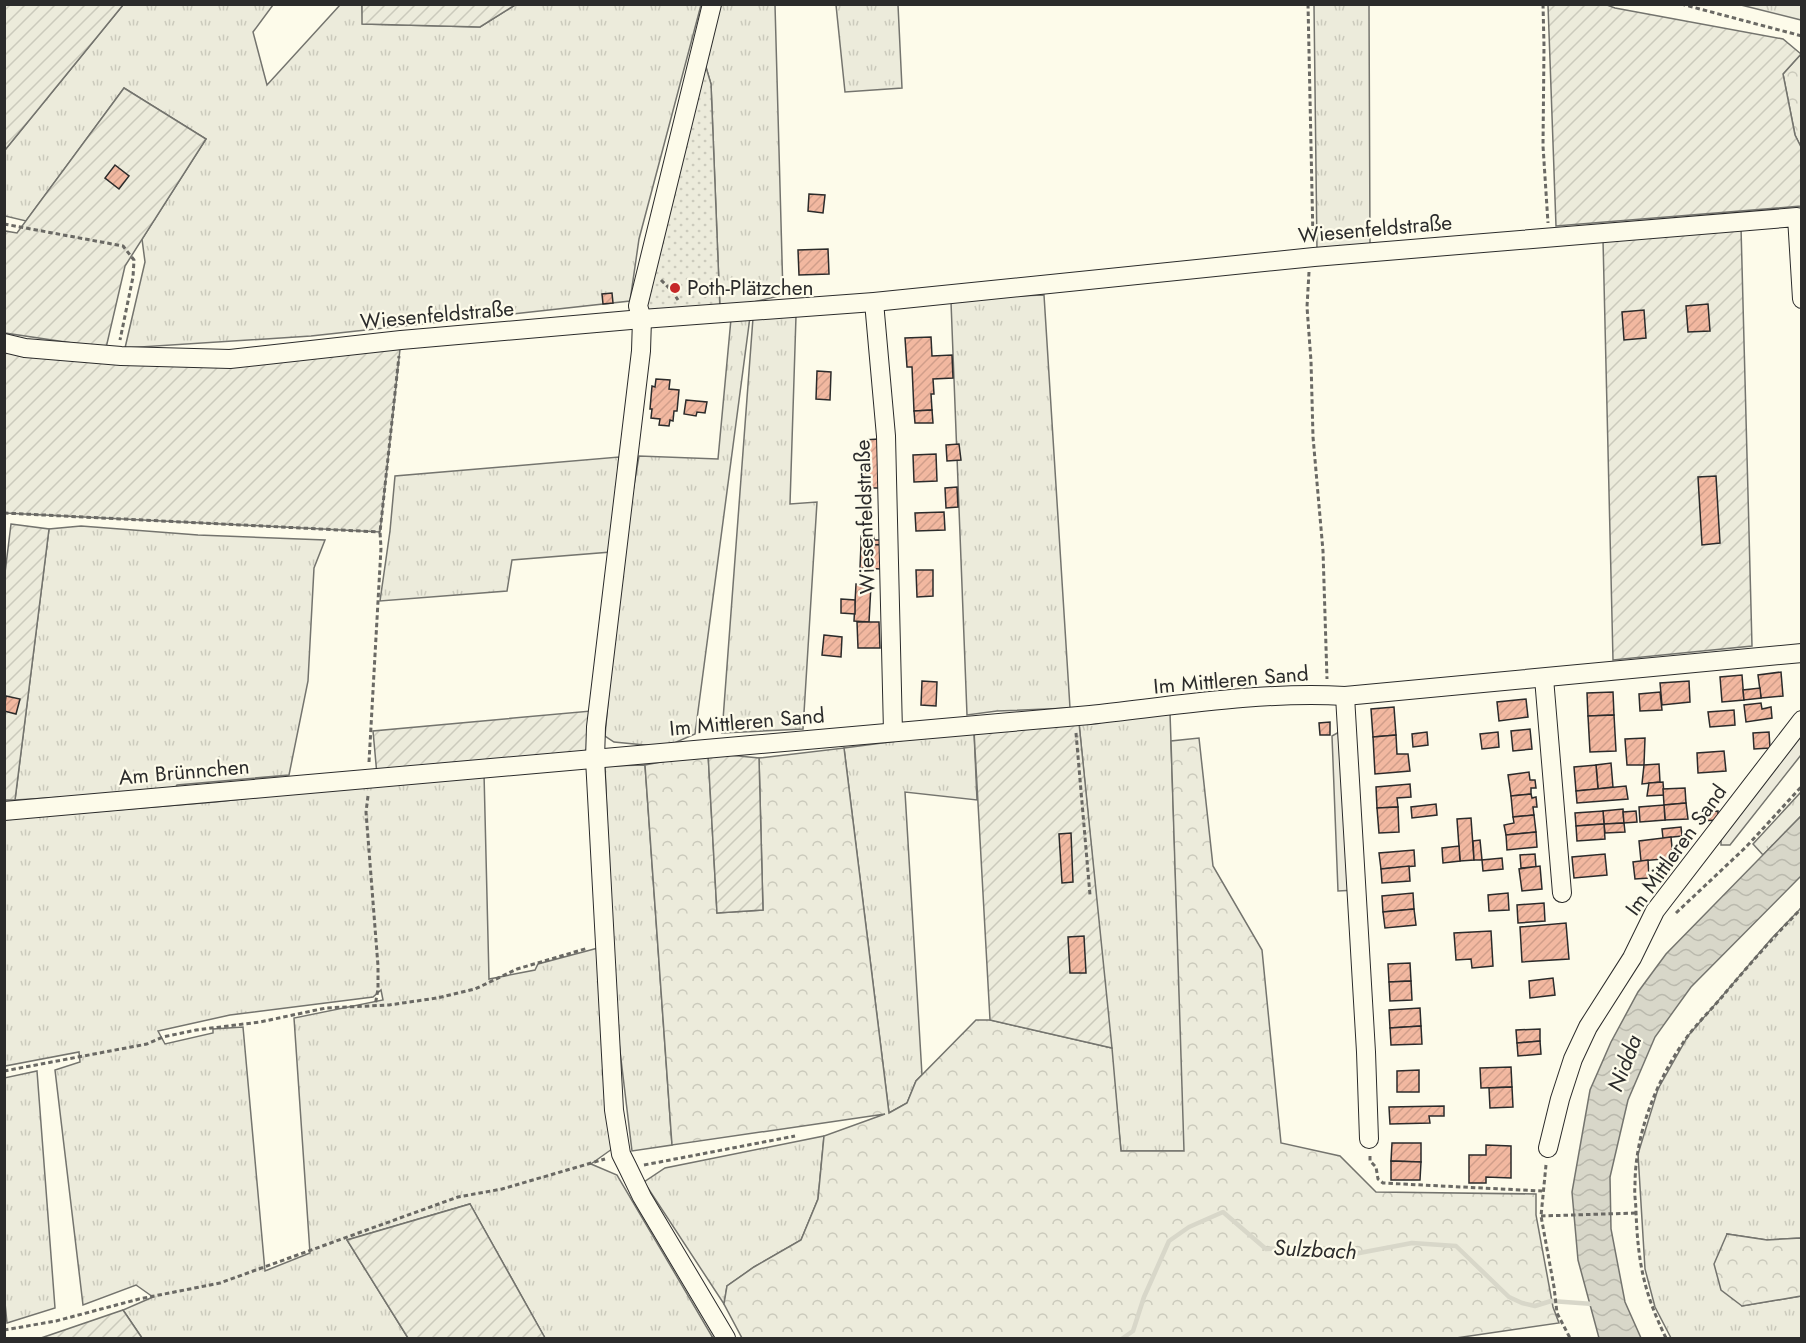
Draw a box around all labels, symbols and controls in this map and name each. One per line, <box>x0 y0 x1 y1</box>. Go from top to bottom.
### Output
street label: Wiesenfeldstraße <box>1297 207 1453 251</box>
place label: Poth-Plätzchen <box>687 273 814 303</box>
marker: Poth-Plätzchen <box>668 281 682 295</box>
street label: Wiesenfeldstraße <box>359 293 515 337</box>
street label: Wiesenfeldstraße <box>847 439 883 595</box>
street label: Im Mittleren Sand <box>1152 658 1310 702</box>
street label: Im Mittleren Sand <box>668 700 826 744</box>
street label: Am Brünnchen <box>117 751 251 793</box>
street label: Im Mittleren Sand <box>1618 778 1734 922</box>
water label: Nidda <box>1599 1030 1649 1096</box>
water label: Sulzbach <box>1273 1231 1357 1267</box>

